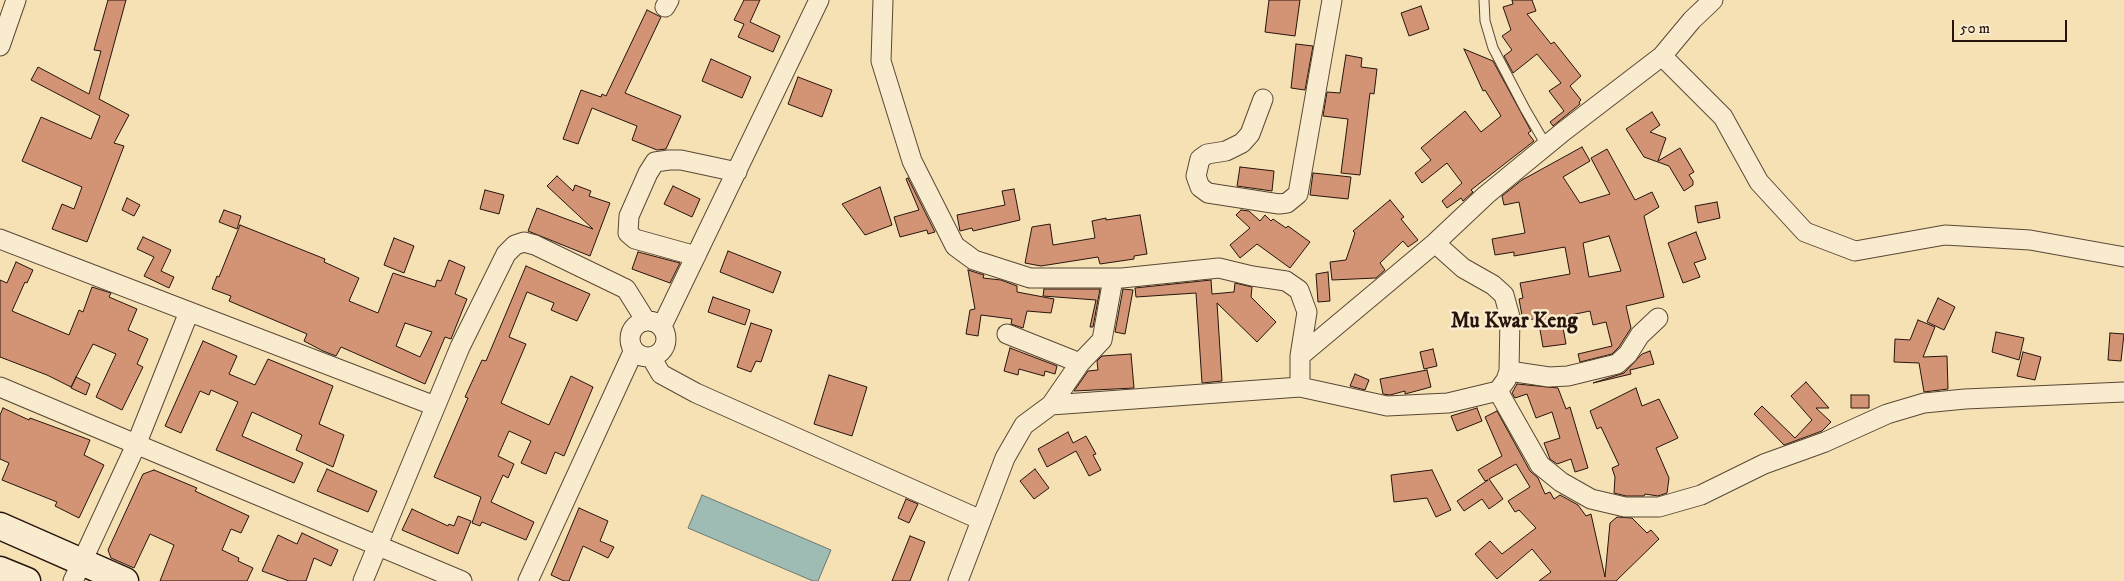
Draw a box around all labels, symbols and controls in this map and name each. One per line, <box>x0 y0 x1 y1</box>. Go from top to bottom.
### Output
scale bar <box>1954 10 2069 42</box>
text: 50 m <box>1960 19 1990 38</box>
district label: Mu Kwar Keng <box>1451 310 1577 336</box>

